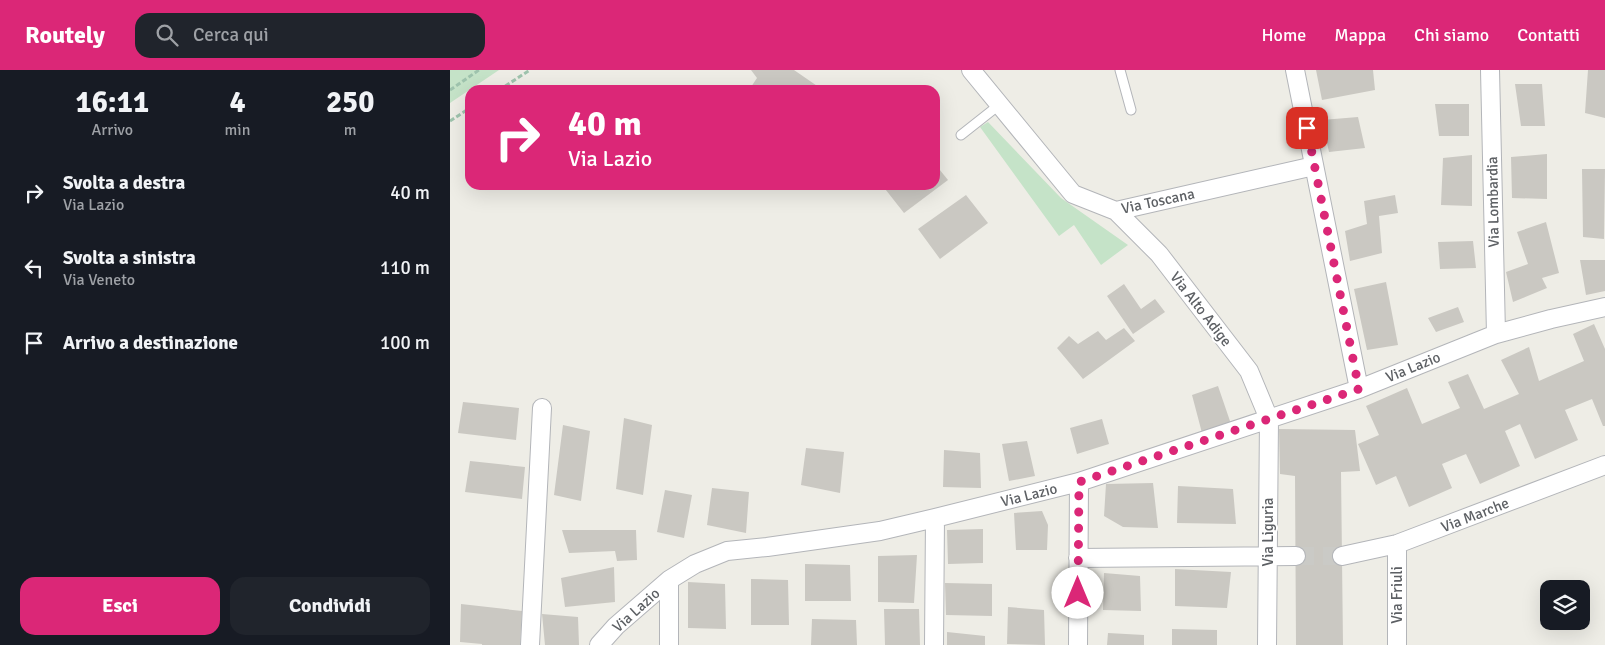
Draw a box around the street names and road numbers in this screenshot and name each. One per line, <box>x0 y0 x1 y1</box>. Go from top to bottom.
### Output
street label: Via Lombardia <box>1483 156 1503 248</box>
street label: Via Toscana <box>1120 184 1196 218</box>
street label: Via Alto Adige <box>1166 268 1236 350</box>
street label: Via Lazio <box>1383 348 1443 386</box>
street label: Via Lazio <box>999 479 1059 511</box>
street label: Via Marche <box>1438 494 1512 536</box>
street label: Via Liguria <box>1259 498 1277 566</box>
street label: Via Friuli <box>1388 566 1406 624</box>
street label: Via Lazio <box>609 584 664 636</box>

